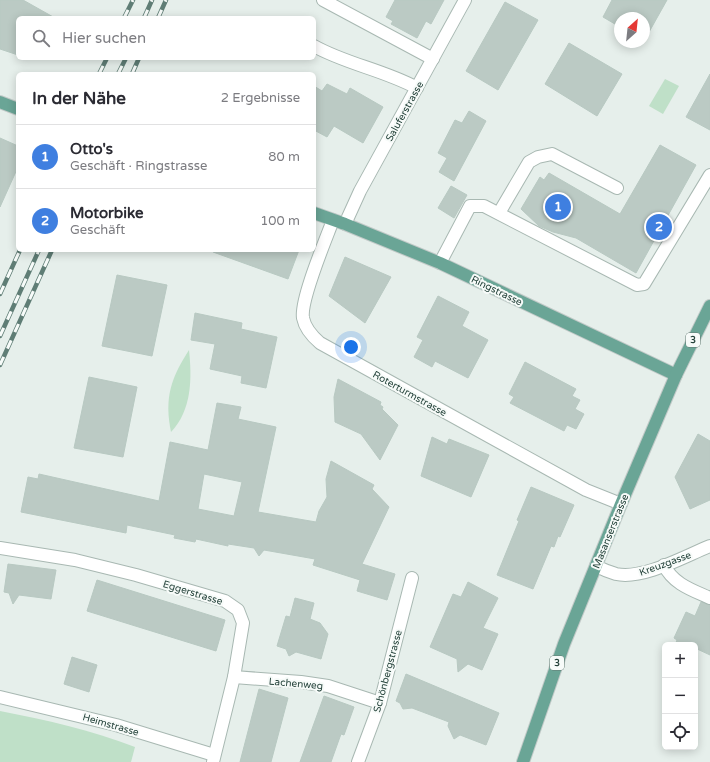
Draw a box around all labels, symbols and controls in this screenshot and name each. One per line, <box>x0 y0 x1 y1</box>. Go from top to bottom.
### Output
north arrow <box>614 12 650 48</box>
search box <box>16 16 316 60</box>
icon: search <box>30 27 52 49</box>
text: Hier suchen <box>62 29 146 47</box>
street label: Saluferstrasse <box>383 79 426 144</box>
text: In der Nähe <box>32 88 126 109</box>
text: 2 Ergebnisse <box>221 90 300 106</box>
text: Otto's <box>70 140 113 158</box>
text: 1 <box>41 149 49 165</box>
text: 80 m <box>268 149 300 165</box>
text: Geschäft · Ringstrasse <box>70 158 207 174</box>
pin: 1 <box>545 192 571 222</box>
text: Motorbike <box>70 204 144 222</box>
pin: 2 <box>646 212 672 242</box>
text: 2 <box>41 213 49 229</box>
text: 100 m <box>260 213 300 229</box>
text: Geschäft <box>70 222 125 238</box>
street label: Ringstrasse <box>469 273 524 309</box>
road number: 3 <box>686 333 700 347</box>
your location <box>341 337 361 357</box>
street label: Roterturmstrasse <box>370 369 449 419</box>
street label: Masanserstrasse <box>590 492 631 570</box>
street label: Kreuzgasse <box>638 549 693 579</box>
street label: Eggerstrasse <box>161 578 224 608</box>
street label: Schönbergstrasse <box>371 628 405 714</box>
map controls <box>662 642 698 750</box>
button: + <box>662 642 698 678</box>
road number: 3 <box>550 656 564 670</box>
street label: Lachenweg <box>268 676 323 692</box>
button: − <box>662 678 698 714</box>
street label: Heimstrasse <box>81 711 141 739</box>
button: locate <box>662 714 698 750</box>

